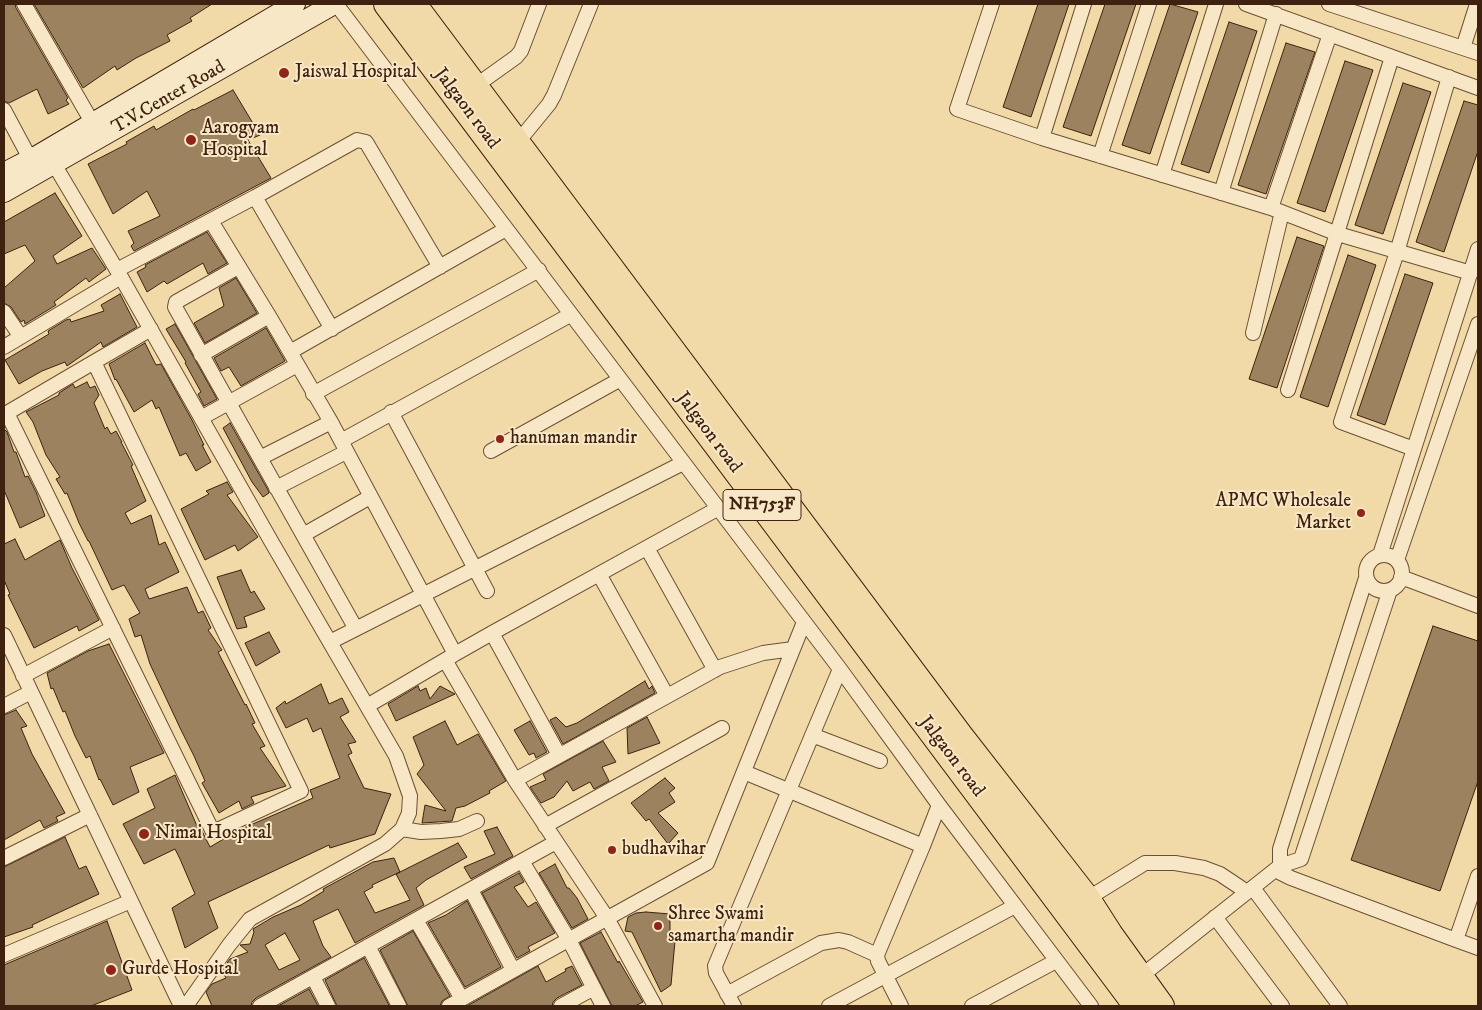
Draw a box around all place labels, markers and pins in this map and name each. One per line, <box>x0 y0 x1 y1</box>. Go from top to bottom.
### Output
place label: Jaiswal Hospital <box>295 62 417 84</box>
marker: Jaiswal Hospital <box>277 66 291 80</box>
place label: Aarogyam Hospital <box>202 118 279 162</box>
marker: Aarogyam Hospital <box>184 133 198 147</box>
place label: hanuman mandir <box>510 428 637 450</box>
marker: hanuman mandir <box>494 433 506 445</box>
place label: APMC Wholesale Market <box>1216 491 1351 535</box>
marker: APMC Wholesale Market <box>1355 507 1367 519</box>
place label: Nimai Hospital <box>155 823 272 845</box>
marker: Nimai Hospital <box>137 827 151 841</box>
place label: budhavihar <box>622 839 706 861</box>
marker: budhavihar <box>606 844 618 856</box>
place label: Shree Swami samartha mandir <box>668 904 794 948</box>
marker: Shree Swami samartha mandir <box>652 920 664 932</box>
place label: Gurde Hospital <box>122 959 238 981</box>
marker: Gurde Hospital <box>104 963 118 977</box>

